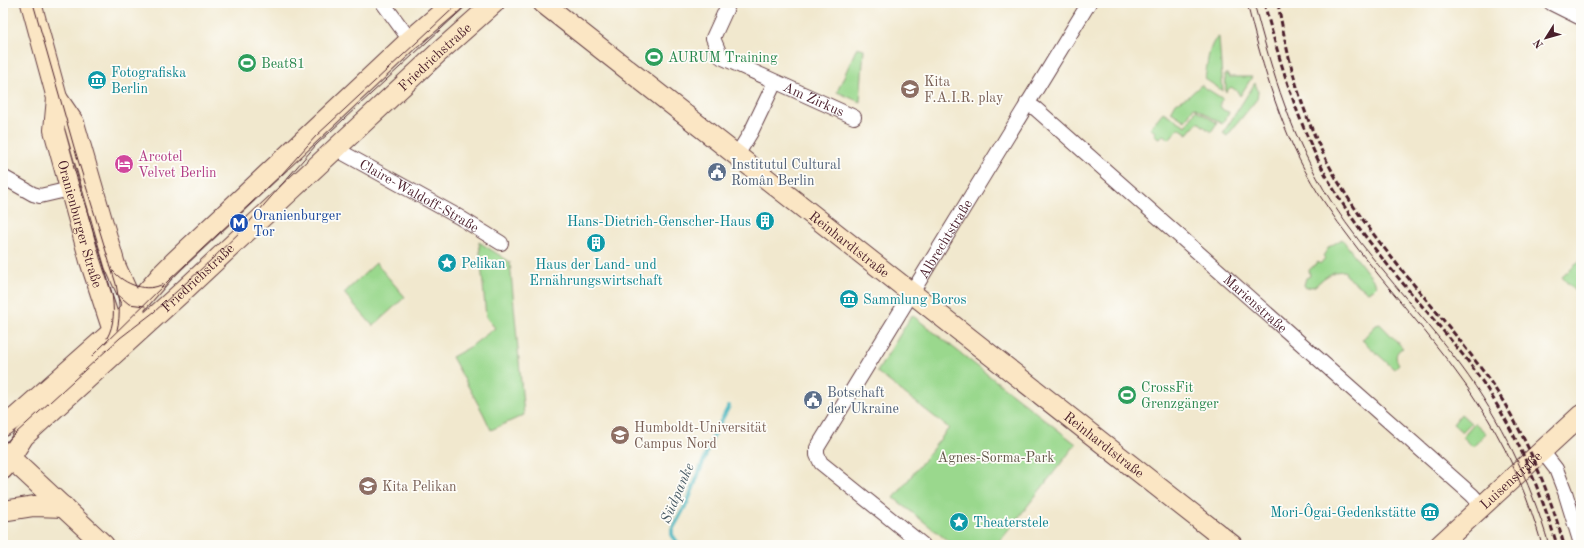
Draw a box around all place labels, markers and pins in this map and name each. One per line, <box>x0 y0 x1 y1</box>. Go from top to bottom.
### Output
sports icon: AURUM Training <box>643 46 665 68</box>
place label: AURUM Training <box>668 51 778 65</box>
sports icon: Beat81 <box>236 52 258 74</box>
place label: Beat81 <box>261 57 305 71</box>
place label: Fotografiska Berlin <box>111 66 186 96</box>
museum icon: Fotografiska Berlin <box>86 69 108 91</box>
place label: Kita F.A.I.R. play <box>924 75 1004 105</box>
school or university icon: Kita F.A.I.R. play <box>899 78 921 100</box>
place label: Arcotel Velvet Berlin <box>138 150 217 180</box>
hotel icon: Arcotel Velvet Berlin <box>113 153 135 175</box>
place label: Institutul Cultural Român Berlin <box>731 158 841 188</box>
public building icon: Institutul Cultural Român Berlin <box>706 161 728 183</box>
place label: Oranienburger Tor <box>253 209 341 239</box>
building icon: Hans-Dietrich-Genscher-Haus <box>754 210 776 232</box>
metro station icon: Oranienburger Tor <box>228 212 250 234</box>
place label: Hans-Dietrich-Genscher-Haus <box>567 215 751 229</box>
building icon: Haus der Land- und Ernährungswirtschaft <box>585 232 607 254</box>
place icon: Pelikan <box>436 252 458 274</box>
place label: Pelikan <box>461 257 506 271</box>
place label: Haus der Land- und Ernährungswirtschaft <box>529 258 663 288</box>
museum icon: Sammlung Boros <box>838 288 860 310</box>
place label: Sammlung Boros <box>863 293 967 307</box>
place label: CrossFit Grenzgänger <box>1141 381 1219 411</box>
sports icon: CrossFit Grenzgänger <box>1116 384 1138 406</box>
place label: Botschaft der Ukraine <box>827 386 899 416</box>
public building icon: Botschaft der Ukraine <box>802 389 824 411</box>
place label: Humboldt-Universität Campus Nord <box>634 421 767 451</box>
school or university icon: Humboldt-Universität Campus Nord <box>609 424 631 446</box>
school or university icon: Kita Pelikan <box>357 475 379 497</box>
place label: Kita Pelikan <box>382 480 457 494</box>
museum icon: Mori-Ôgai-Gedenkstätte <box>1419 501 1441 523</box>
place label: Mori-Ôgai-Gedenkstätte <box>1270 503 1416 520</box>
place icon: Theaterstele <box>948 511 970 533</box>
place label: Theaterstele <box>973 516 1049 530</box>

